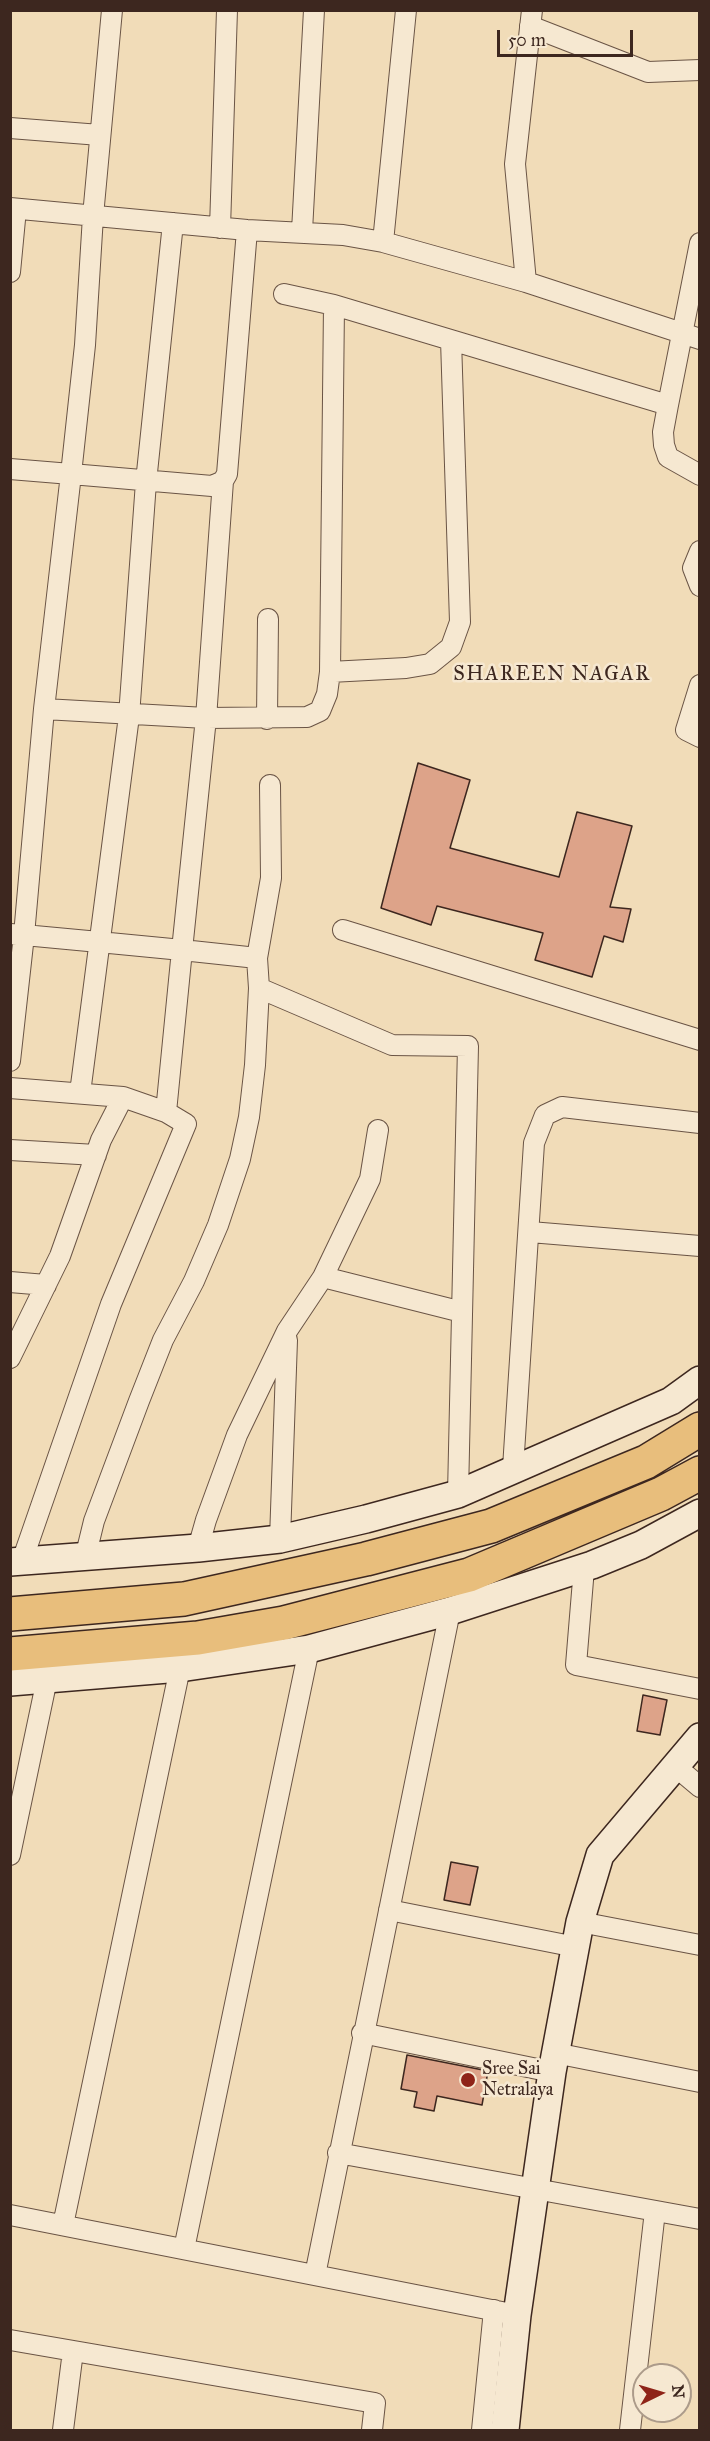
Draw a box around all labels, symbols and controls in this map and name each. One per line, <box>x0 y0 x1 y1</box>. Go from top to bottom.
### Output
scale bar <box>500 18 636 56</box>
text: 50 m <box>508 29 546 51</box>
district label: SHAREEN NAGAR <box>453 663 651 687</box>
place label: Sree Sai Netralaya <box>482 2059 553 2102</box>
marker: Sree Sai Netralaya <box>459 2071 477 2089</box>
north arrow <box>632 2363 692 2423</box>
text: N <box>668 2384 688 2399</box>

